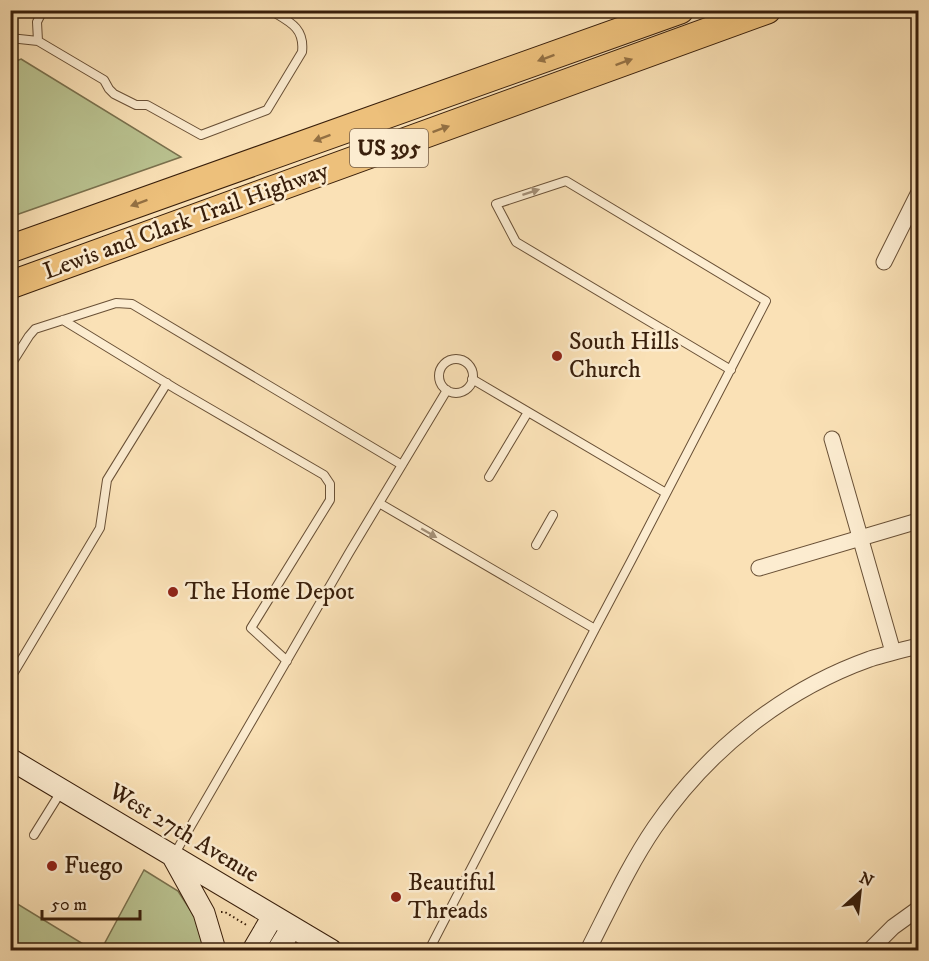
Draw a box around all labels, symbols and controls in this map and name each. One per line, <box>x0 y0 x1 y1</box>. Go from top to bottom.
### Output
one-way arrow <box>537 54 555 64</box>
one-way arrow <box>615 57 633 67</box>
one-way arrow <box>432 123 450 133</box>
road number: US 395 <box>350 129 428 167</box>
one-way arrow <box>313 133 331 143</box>
street label: Lewis and Clark Trail Highway <box>39 155 333 287</box>
one-way arrow <box>522 187 540 196</box>
one-way arrow <box>130 199 148 209</box>
place label: South Hills Church <box>569 327 679 385</box>
marker: South Hills Church <box>550 349 564 363</box>
one-way arrow <box>421 528 438 538</box>
place label: The Home Depot <box>185 577 355 607</box>
marker: The Home Depot <box>166 585 180 599</box>
street label: West 27th Avenue <box>103 776 265 890</box>
place label: Fuego <box>64 851 123 881</box>
marker: Fuego <box>45 859 59 873</box>
north arrow <box>830 862 890 922</box>
place label: Beautiful Threads <box>408 868 496 926</box>
text: N <box>856 868 877 891</box>
scale bar <box>42 883 140 921</box>
marker: Beautiful Threads <box>389 890 403 904</box>
text: 50 m <box>51 894 87 916</box>

